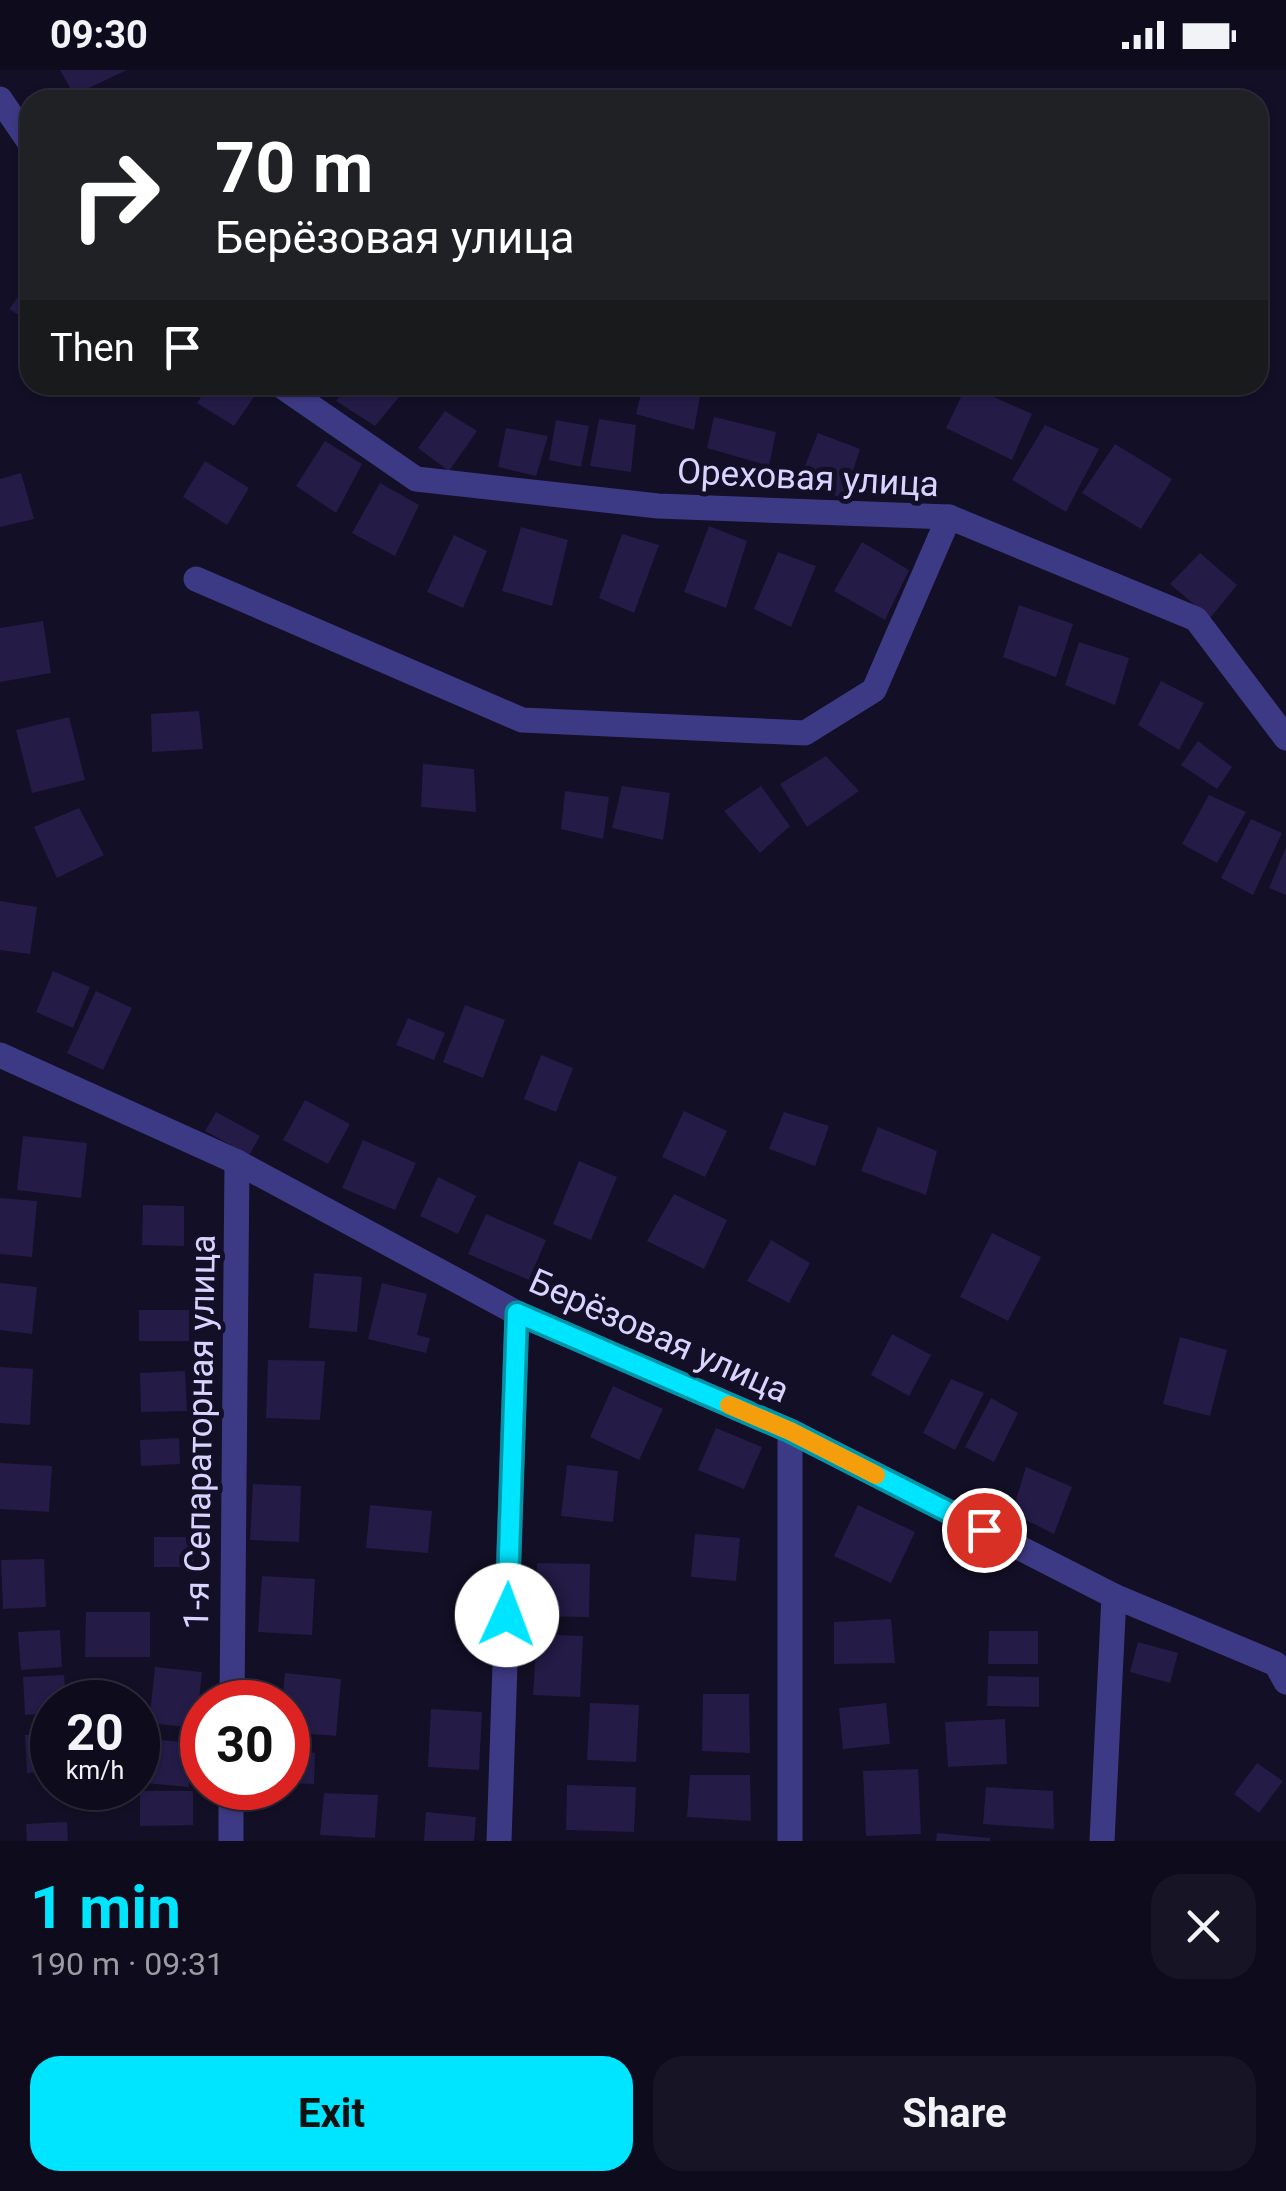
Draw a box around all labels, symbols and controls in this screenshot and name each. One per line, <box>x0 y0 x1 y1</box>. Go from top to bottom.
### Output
text: 09:30 <box>50 13 148 57</box>
text: 70 m <box>215 127 373 209</box>
icon: right <box>50 130 180 260</box>
text: Берёзовая улица <box>215 211 574 264</box>
icon: arrive <box>155 320 210 375</box>
text: Then <box>50 326 135 370</box>
street label: Ореховая улица <box>676 451 940 505</box>
street label: 1-я Сепараторная улица <box>176 1234 224 1630</box>
street label: Берёзовая улица <box>523 1260 795 1412</box>
pin <box>942 1488 1027 1573</box>
icon: arrive <box>957 1503 1012 1558</box>
position arrow <box>455 1563 559 1667</box>
speed limit sign: 30 <box>180 1680 310 1810</box>
text: 20 <box>66 1704 124 1762</box>
text: km/h <box>66 1756 124 1785</box>
text: 1 min <box>30 1872 181 1943</box>
button: close <box>1151 1874 1256 1979</box>
text: 190 m · 09:31 <box>30 1945 224 1983</box>
button: Exit <box>30 2056 633 2171</box>
button: Share <box>653 2056 1256 2171</box>

